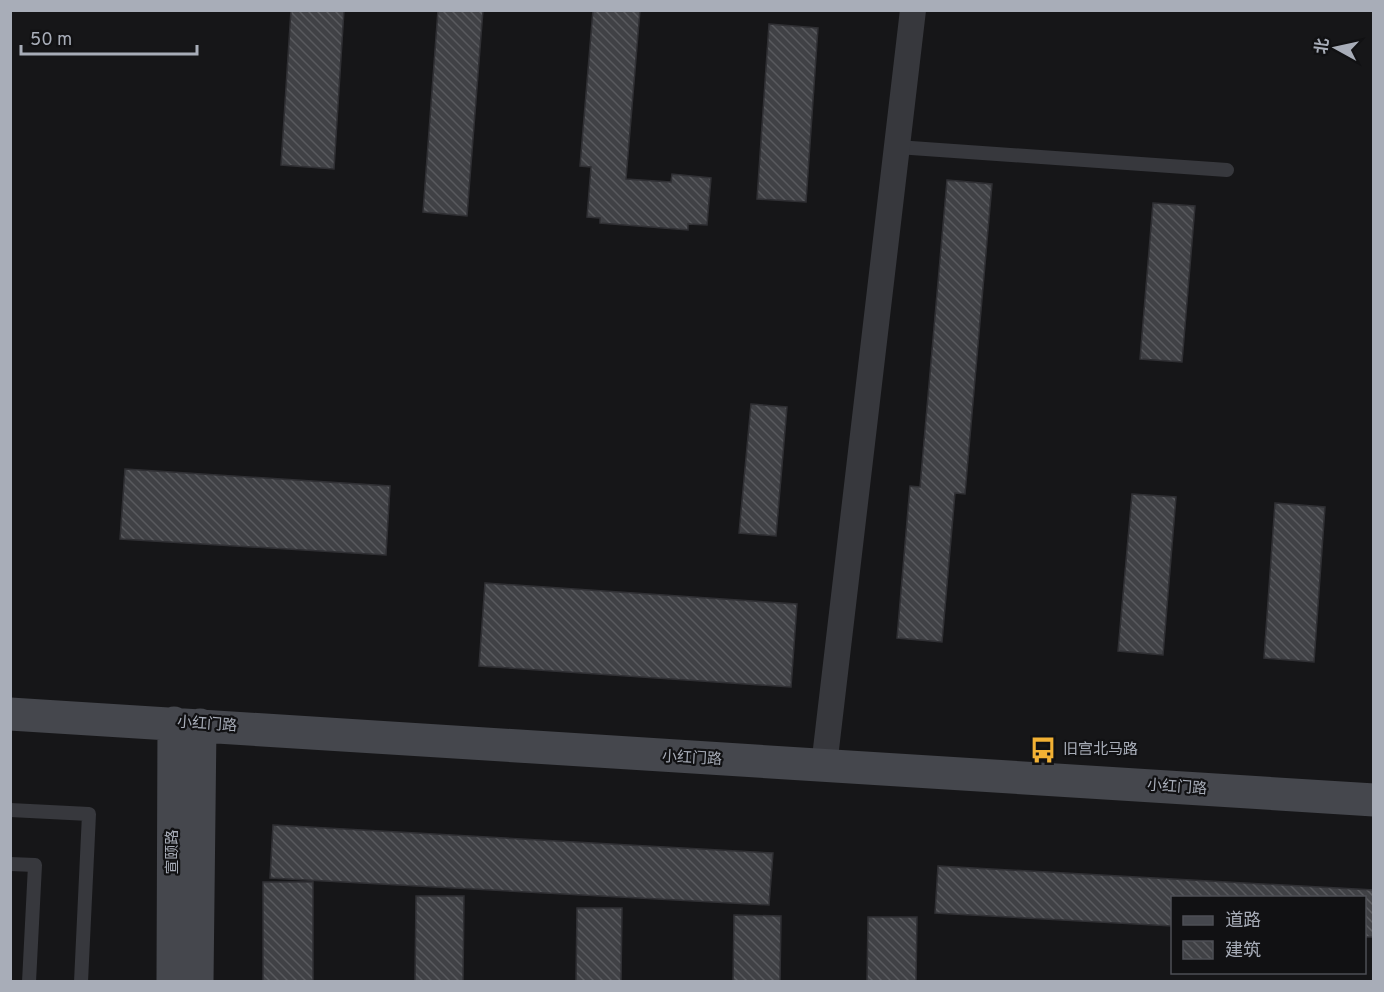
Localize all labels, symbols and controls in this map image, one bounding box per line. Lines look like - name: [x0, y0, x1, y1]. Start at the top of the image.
- scale bar: [21, 18, 196, 56]
- north arrow: [1306, 18, 1366, 78]
- text: 50 m: [30, 29, 72, 52]
- text: 北: [1312, 37, 1334, 56]
- street label: 小红门路: [176, 713, 238, 737]
- bus stop icon: 旧宫北马路: [1028, 735, 1058, 765]
- place label: 旧宫北马路: [1063, 740, 1138, 760]
- street label: 小红门路: [662, 748, 722, 770]
- street label: 小红门路: [1146, 776, 1208, 800]
- street label: 宣颐路: [164, 829, 183, 875]
- legend: [1171, 896, 1366, 974]
- text: 道路: [1225, 910, 1261, 933]
- text: 建筑: [1225, 940, 1261, 963]

